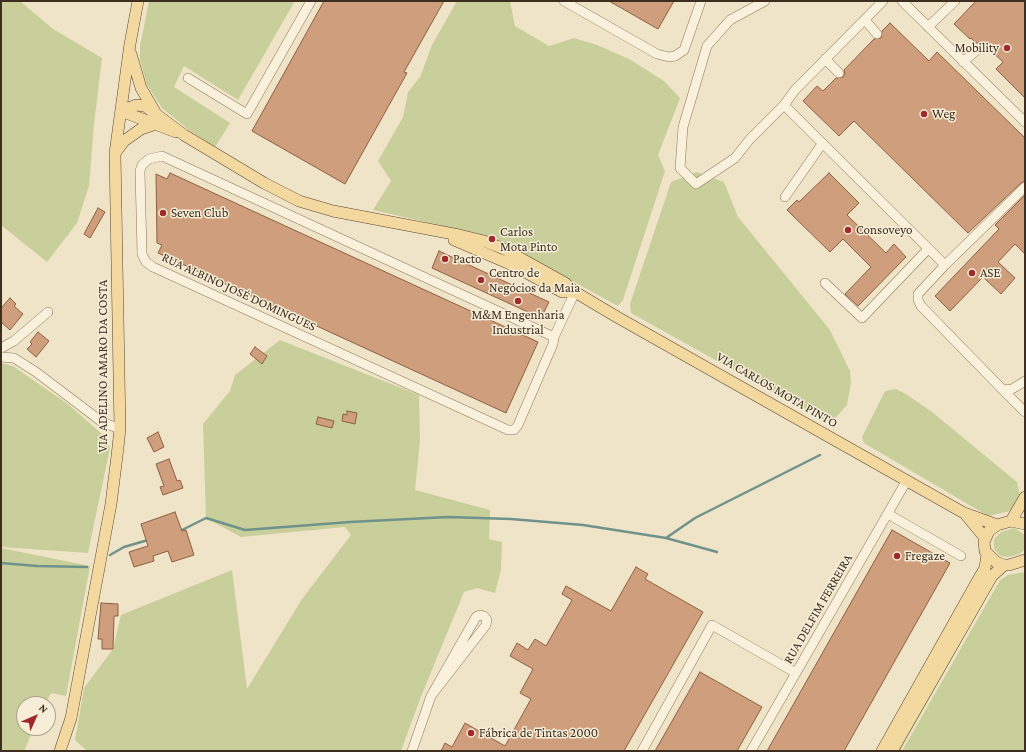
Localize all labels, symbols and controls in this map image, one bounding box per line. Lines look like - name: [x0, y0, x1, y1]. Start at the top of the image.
- place label: Mobility: [955, 40, 999, 56]
- marker: Mobility: [1002, 43, 1012, 53]
- place label: Weg: [932, 106, 955, 122]
- marker: Weg: [919, 109, 929, 119]
- place label: Seven Club: [171, 205, 228, 221]
- marker: Seven Club: [158, 208, 168, 218]
- place label: Consoveyo: [856, 222, 912, 238]
- place label: Carlos Mota Pinto: [500, 224, 558, 255]
- marker: Consoveyo: [843, 225, 853, 235]
- marker: Carlos Mota Pinto: [487, 234, 497, 244]
- street label: RUA ALBINO JOSÉ DOMINGUES: [159, 249, 319, 335]
- place label: Pacto: [453, 251, 481, 267]
- marker: Pacto: [440, 254, 450, 264]
- place label: Centro de Negócios da Maia: [489, 265, 580, 296]
- place label: ASE: [980, 265, 1000, 281]
- marker: ASE: [967, 268, 977, 278]
- marker: Centro de Negócios da Maia: [476, 275, 486, 285]
- street label: VIA ADELINO AMARO DA COSTA: [95, 280, 111, 452]
- marker: M&M Engenharia Industrial: [513, 296, 523, 306]
- place label: M&M Engenharia Industrial: [471, 307, 565, 338]
- street label: VIA CARLOS MOTA PINTO: [714, 349, 840, 431]
- place label: Fregaze: [905, 548, 945, 564]
- street label: RUA DELFIM FERREIRA: [780, 551, 856, 667]
- marker: Fregaze: [892, 551, 902, 561]
- north arrow: [16, 696, 56, 736]
- text: N: [37, 701, 51, 715]
- place label: Fábrica de Tintas 2000: [479, 725, 598, 741]
- marker: Fábrica de Tintas 2000: [466, 728, 476, 738]

